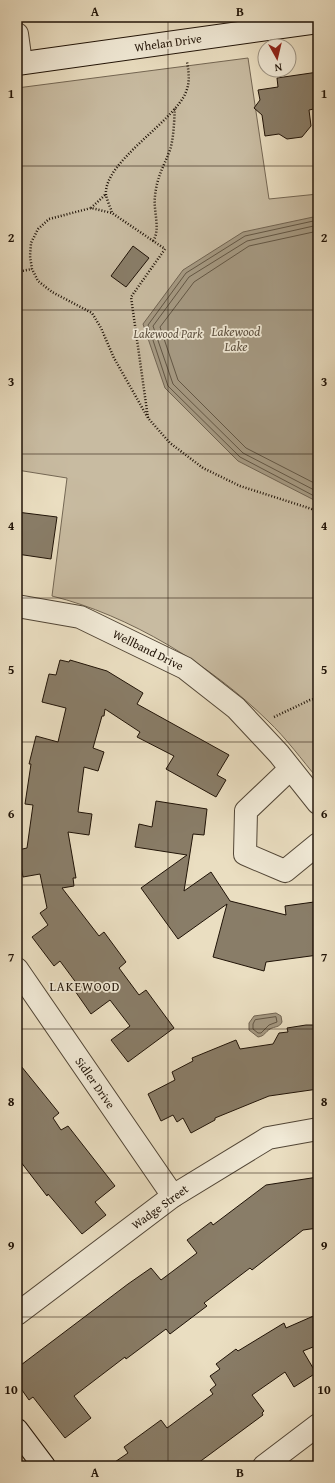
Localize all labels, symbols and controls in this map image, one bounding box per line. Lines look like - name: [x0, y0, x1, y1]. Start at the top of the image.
- text: A: [91, 2, 100, 21]
- text: B: [236, 2, 244, 21]
- street label: Whelan Drive: [133, 29, 203, 56]
- north arrow: [257, 38, 297, 78]
- text: N: [273, 59, 283, 76]
- text: 1: [8, 84, 14, 103]
- text: 1: [321, 84, 327, 103]
- text: 2: [8, 228, 15, 247]
- text: 2: [321, 228, 328, 247]
- water label: Lakewood Lake: [211, 322, 260, 356]
- park label: Lakewood Park: [133, 325, 203, 342]
- text: 3: [8, 372, 14, 391]
- text: 3: [321, 372, 327, 391]
- text: 4: [8, 516, 15, 535]
- text: 4: [321, 516, 328, 535]
- street label: Wellband Drive: [110, 625, 187, 674]
- text: 5: [8, 660, 15, 679]
- text: 5: [321, 660, 328, 679]
- text: 6: [8, 804, 15, 823]
- text: 6: [321, 804, 328, 823]
- text: 7: [8, 948, 15, 967]
- text: 7: [321, 948, 328, 967]
- district label: LAKEWOOD: [50, 977, 120, 996]
- street label: Sidler Drive: [71, 1054, 120, 1112]
- text: 8: [8, 1092, 15, 1111]
- text: 8: [321, 1092, 328, 1111]
- street label: Wadge Street: [128, 1180, 192, 1233]
- text: 9: [8, 1236, 15, 1255]
- text: 9: [321, 1236, 328, 1255]
- text: 10: [4, 1380, 18, 1399]
- text: 10: [317, 1380, 331, 1399]
- text: A: [91, 1463, 100, 1482]
- text: B: [236, 1463, 244, 1482]

